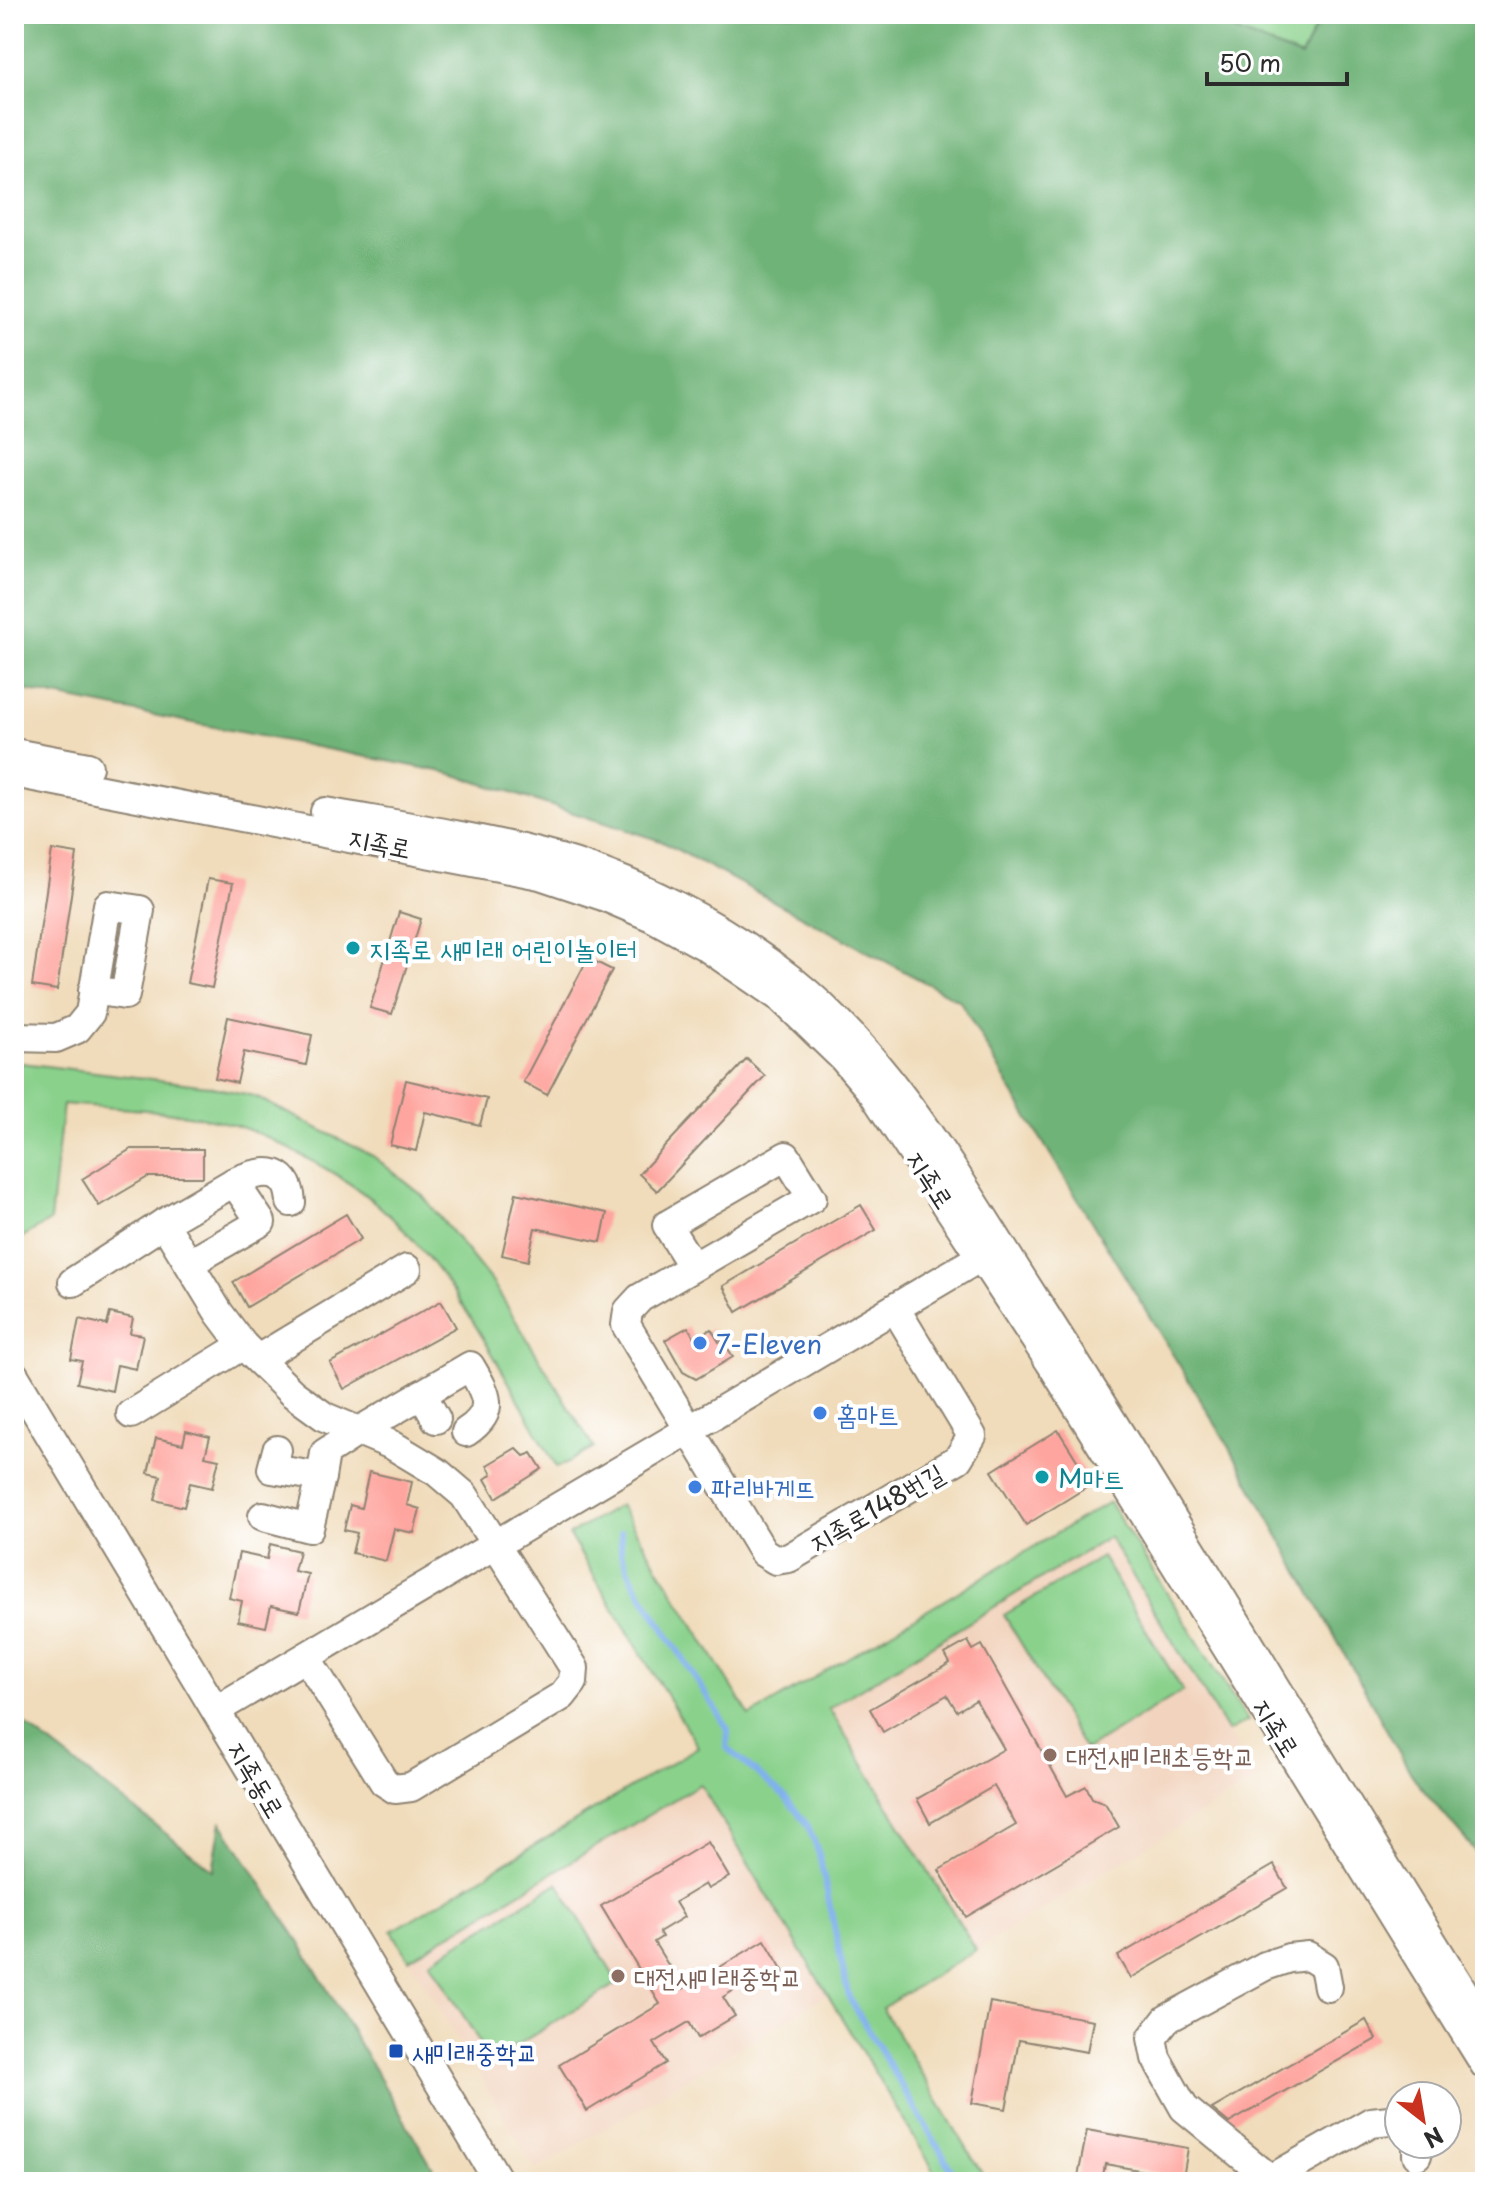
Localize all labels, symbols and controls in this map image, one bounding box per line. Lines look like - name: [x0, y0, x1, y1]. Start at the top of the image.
- scale bar: [1207, 36, 1347, 86]
- text: 50 m: [1219, 44, 1281, 80]
- street label: 지족로: [345, 817, 415, 867]
- place label: 지족로 새미래 어린이놀이터: [369, 929, 637, 968]
- marker: 지족로 새미래 어린이놀이터: [344, 939, 362, 957]
- street label: 지족로: [898, 1142, 964, 1216]
- place label: 7-Eleven: [716, 1324, 822, 1363]
- marker: 7-Eleven: [691, 1334, 709, 1352]
- place label: 홈마트: [836, 1394, 899, 1433]
- marker: 홈마트: [811, 1404, 829, 1422]
- street label: 지족로148번길: [802, 1453, 951, 1561]
- place label: M마트: [1058, 1458, 1124, 1497]
- place label: 파리바게뜨: [711, 1468, 816, 1507]
- marker: M마트: [1033, 1468, 1051, 1486]
- marker: 파리바게뜨: [686, 1478, 704, 1496]
- street label: 지족로: [1244, 1690, 1310, 1764]
- street label: 지족동로: [219, 1733, 295, 1825]
- place label: 대전새미래초등학교: [1066, 1736, 1254, 1775]
- marker: 대전새미래초등학교: [1041, 1746, 1059, 1764]
- place label: 대전새미래중학교: [634, 1957, 801, 1996]
- marker: 대전새미래중학교: [609, 1967, 627, 1985]
- place label: 새미래중학교: [412, 2032, 538, 2071]
- marker: 새미래중학교: [387, 2042, 405, 2060]
- north arrow: [1383, 2080, 1463, 2160]
- text: N: [1418, 2120, 1450, 2157]

